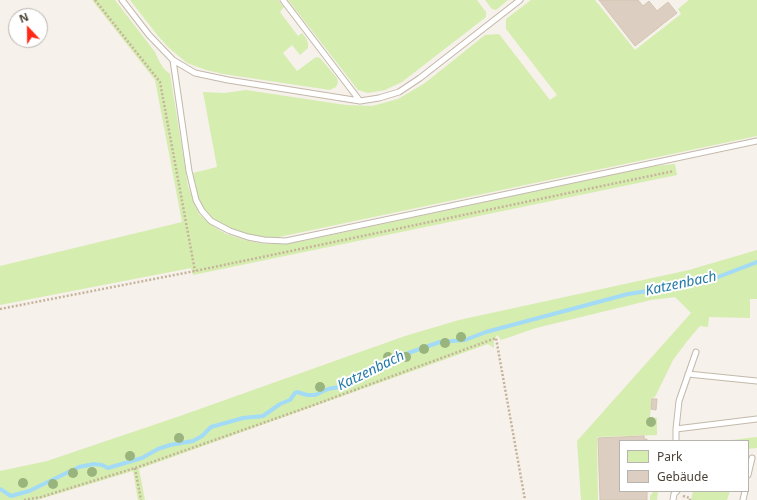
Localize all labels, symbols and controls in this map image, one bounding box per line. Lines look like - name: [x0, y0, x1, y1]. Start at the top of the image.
- north arrow: [8, 8, 48, 48]
- text: N: [17, 9, 31, 26]
- water label: Katzenbach: [644, 268, 718, 300]
- water label: Katzenbach: [335, 348, 407, 394]
- legend: [619, 440, 749, 492]
- text: Park: [657, 448, 682, 465]
- text: Gebäude: [657, 468, 708, 485]

